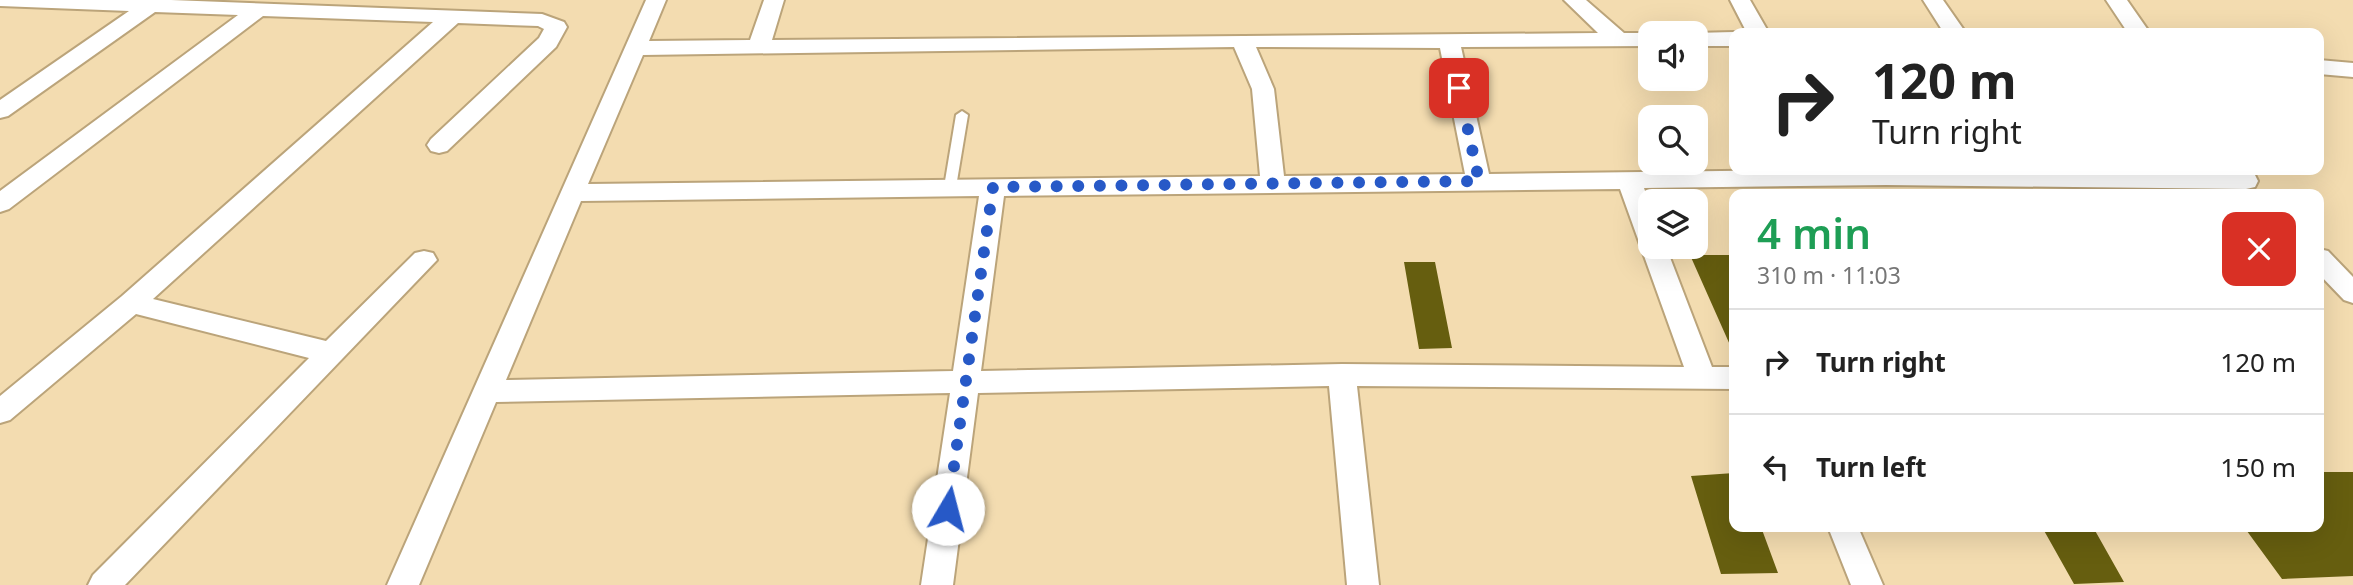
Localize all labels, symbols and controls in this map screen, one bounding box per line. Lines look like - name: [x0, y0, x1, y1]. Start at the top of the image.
- map controls: [1638, 21, 1708, 259]
- button: sound: [1638, 21, 1708, 91]
- text: 120 m: [1872, 47, 2017, 113]
- icon: right: [1757, 56, 1848, 147]
- pin: [1429, 58, 1489, 118]
- icon: arrive: [1440, 69, 1478, 107]
- button: search: [1638, 105, 1708, 175]
- text: Turn right: [1872, 110, 2022, 153]
- button: layers: [1638, 189, 1708, 259]
- text: 4 min: [1757, 204, 1871, 261]
- button: close: [2222, 212, 2296, 286]
- text: 310 m · 11:03: [1757, 259, 1901, 291]
- icon: right: [1757, 343, 1795, 381]
- text: Turn right: [1816, 344, 1946, 380]
- text: 120 m: [2220, 344, 2296, 380]
- icon: left: [1757, 448, 1795, 486]
- text: Turn left: [1816, 449, 1927, 485]
- text: 150 m: [2220, 449, 2296, 485]
- position arrow: [911, 472, 985, 546]

